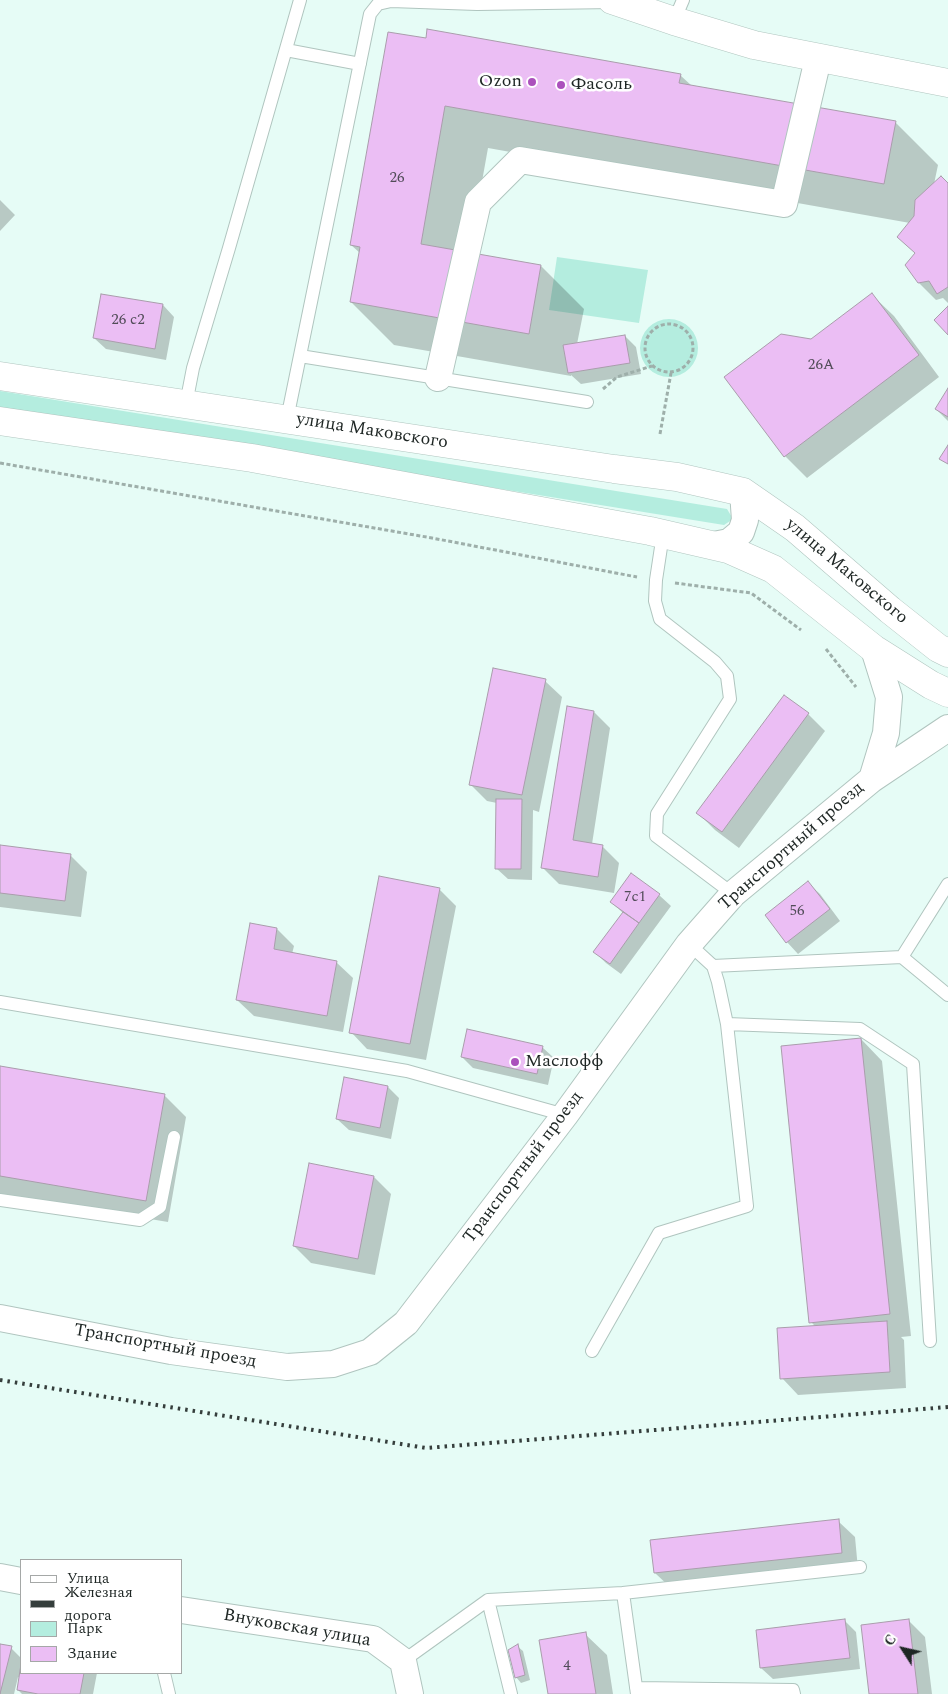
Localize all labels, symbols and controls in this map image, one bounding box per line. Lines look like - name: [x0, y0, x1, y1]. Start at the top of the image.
- place label: Ozon: [479, 71, 522, 93]
- place label: Фасоль: [571, 74, 632, 96]
- marker: Ozon: [526, 76, 538, 88]
- marker: Фасоль: [555, 79, 567, 91]
- house number: 26: [390, 170, 404, 188]
- house number: 26 с2: [111, 312, 145, 330]
- house number: 26А: [808, 357, 834, 375]
- street label: улица Маковского: [295, 409, 449, 455]
- street label: улица Маковского: [780, 514, 912, 630]
- street label: Транспортный проезд: [715, 778, 869, 916]
- house number: 7с1: [624, 889, 646, 907]
- house number: 56: [790, 903, 804, 921]
- place label: Маслофф: [525, 1051, 603, 1073]
- marker: Маслофф: [509, 1056, 521, 1068]
- street label: Транспортный проезд: [460, 1088, 588, 1248]
- street label: Транспортный проезд: [72, 1320, 258, 1374]
- legend: [20, 1559, 182, 1674]
- text: Улица: [67, 1567, 109, 1590]
- text: Железная дорога: [65, 1581, 133, 1627]
- street label: Внуковская улица: [222, 1605, 372, 1653]
- text: Парк: [67, 1617, 103, 1640]
- north arrow: [878, 1624, 928, 1674]
- text: С: [879, 1630, 902, 1650]
- text: Здание: [67, 1642, 117, 1665]
- house number: 4: [563, 1658, 571, 1676]

